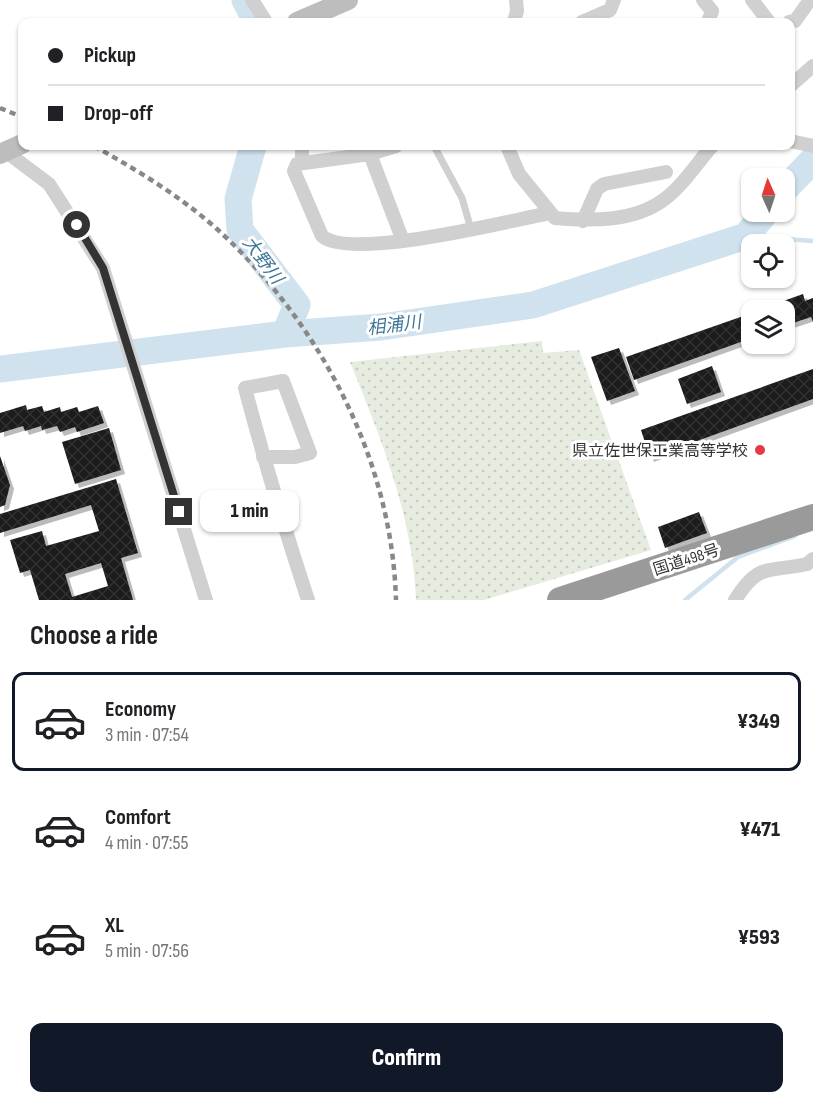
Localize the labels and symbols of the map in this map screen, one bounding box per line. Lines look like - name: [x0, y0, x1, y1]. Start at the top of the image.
- north arrow: [741, 168, 795, 222]
- route start: [63, 211, 90, 238]
- water label: 大野川: [238, 232, 288, 290]
- water label: 相浦川: [366, 312, 424, 339]
- place label: 県立佐世保工業高等学校: [572, 442, 748, 461]
- marker: 県立佐世保工業高等学校: [753, 443, 767, 457]
- callout: 1 min: [200, 491, 299, 533]
- route end: [165, 498, 192, 525]
- street label: 国道498号: [651, 541, 722, 580]

